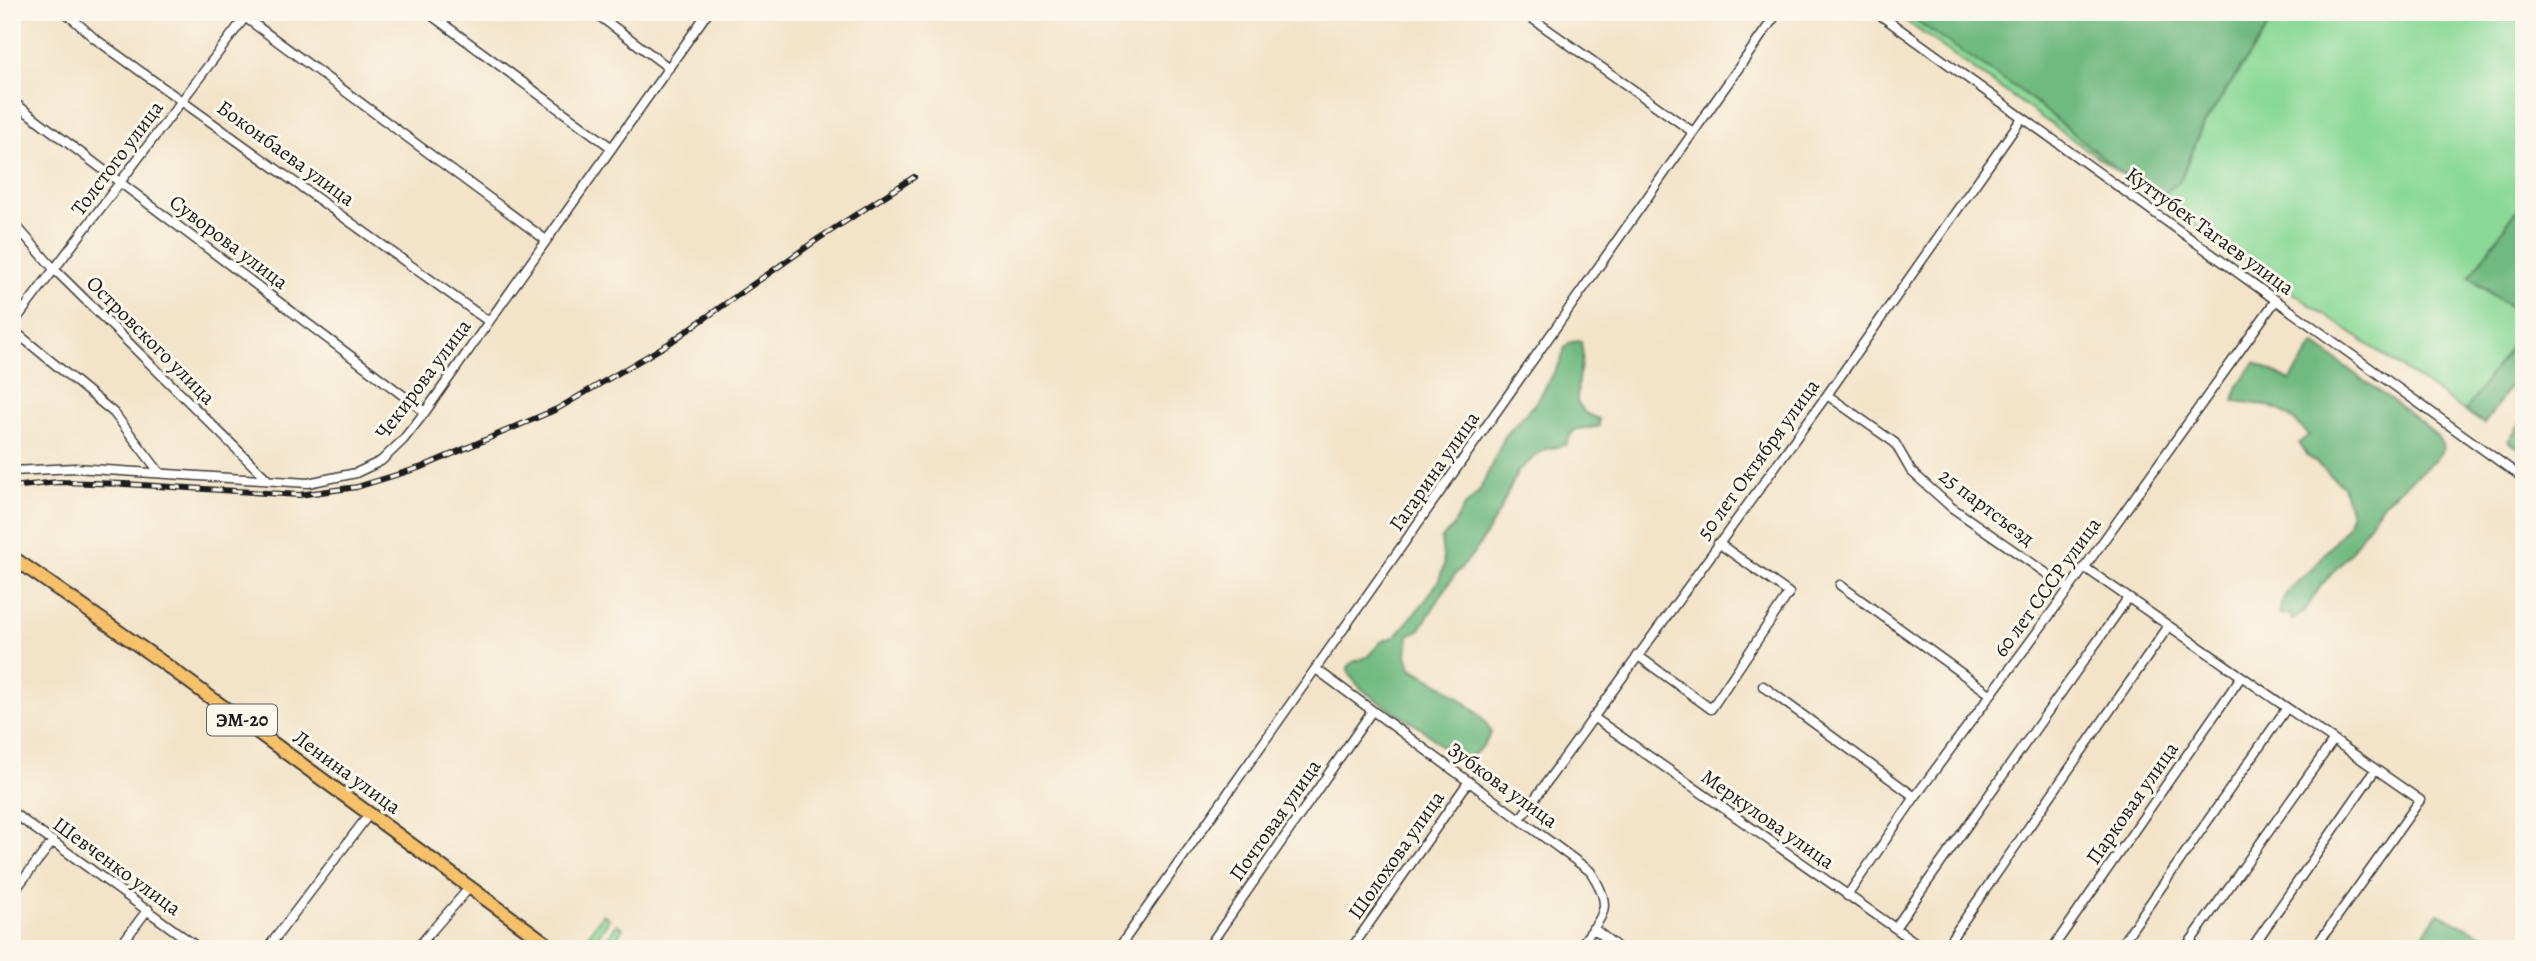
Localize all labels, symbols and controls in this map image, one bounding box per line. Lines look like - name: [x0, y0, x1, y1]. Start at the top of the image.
- street label: Боконбаева улица: [211, 93, 361, 213]
- street label: Толстого улица: [64, 94, 170, 221]
- street label: Куттубек Тагаев улица: [2120, 160, 2300, 302]
- street label: Суворова улица: [164, 188, 294, 296]
- street label: Островского улица: [80, 269, 222, 411]
- street label: Чекирова улица: [368, 313, 478, 445]
- street label: 50 лет Октября улица: [1690, 373, 1826, 545]
- street label: Гагарина улица: [1382, 405, 1486, 536]
- street label: 25 партсъезд: [1933, 462, 2041, 552]
- street label: 60 лет СССР улица: [1987, 511, 2108, 663]
- road number: ЭМ-20: [207, 705, 277, 736]
- street label: Ленина улица: [287, 723, 407, 821]
- street label: Зубкова улица: [1442, 735, 1564, 835]
- street label: Парковая улица: [2079, 736, 2185, 870]
- street label: Почтовая улица: [1223, 753, 1328, 886]
- street label: Меркулова улица: [1696, 763, 1841, 876]
- street label: Шолохова улица: [1341, 785, 1451, 925]
- street label: Шевченко улица: [47, 810, 187, 922]

